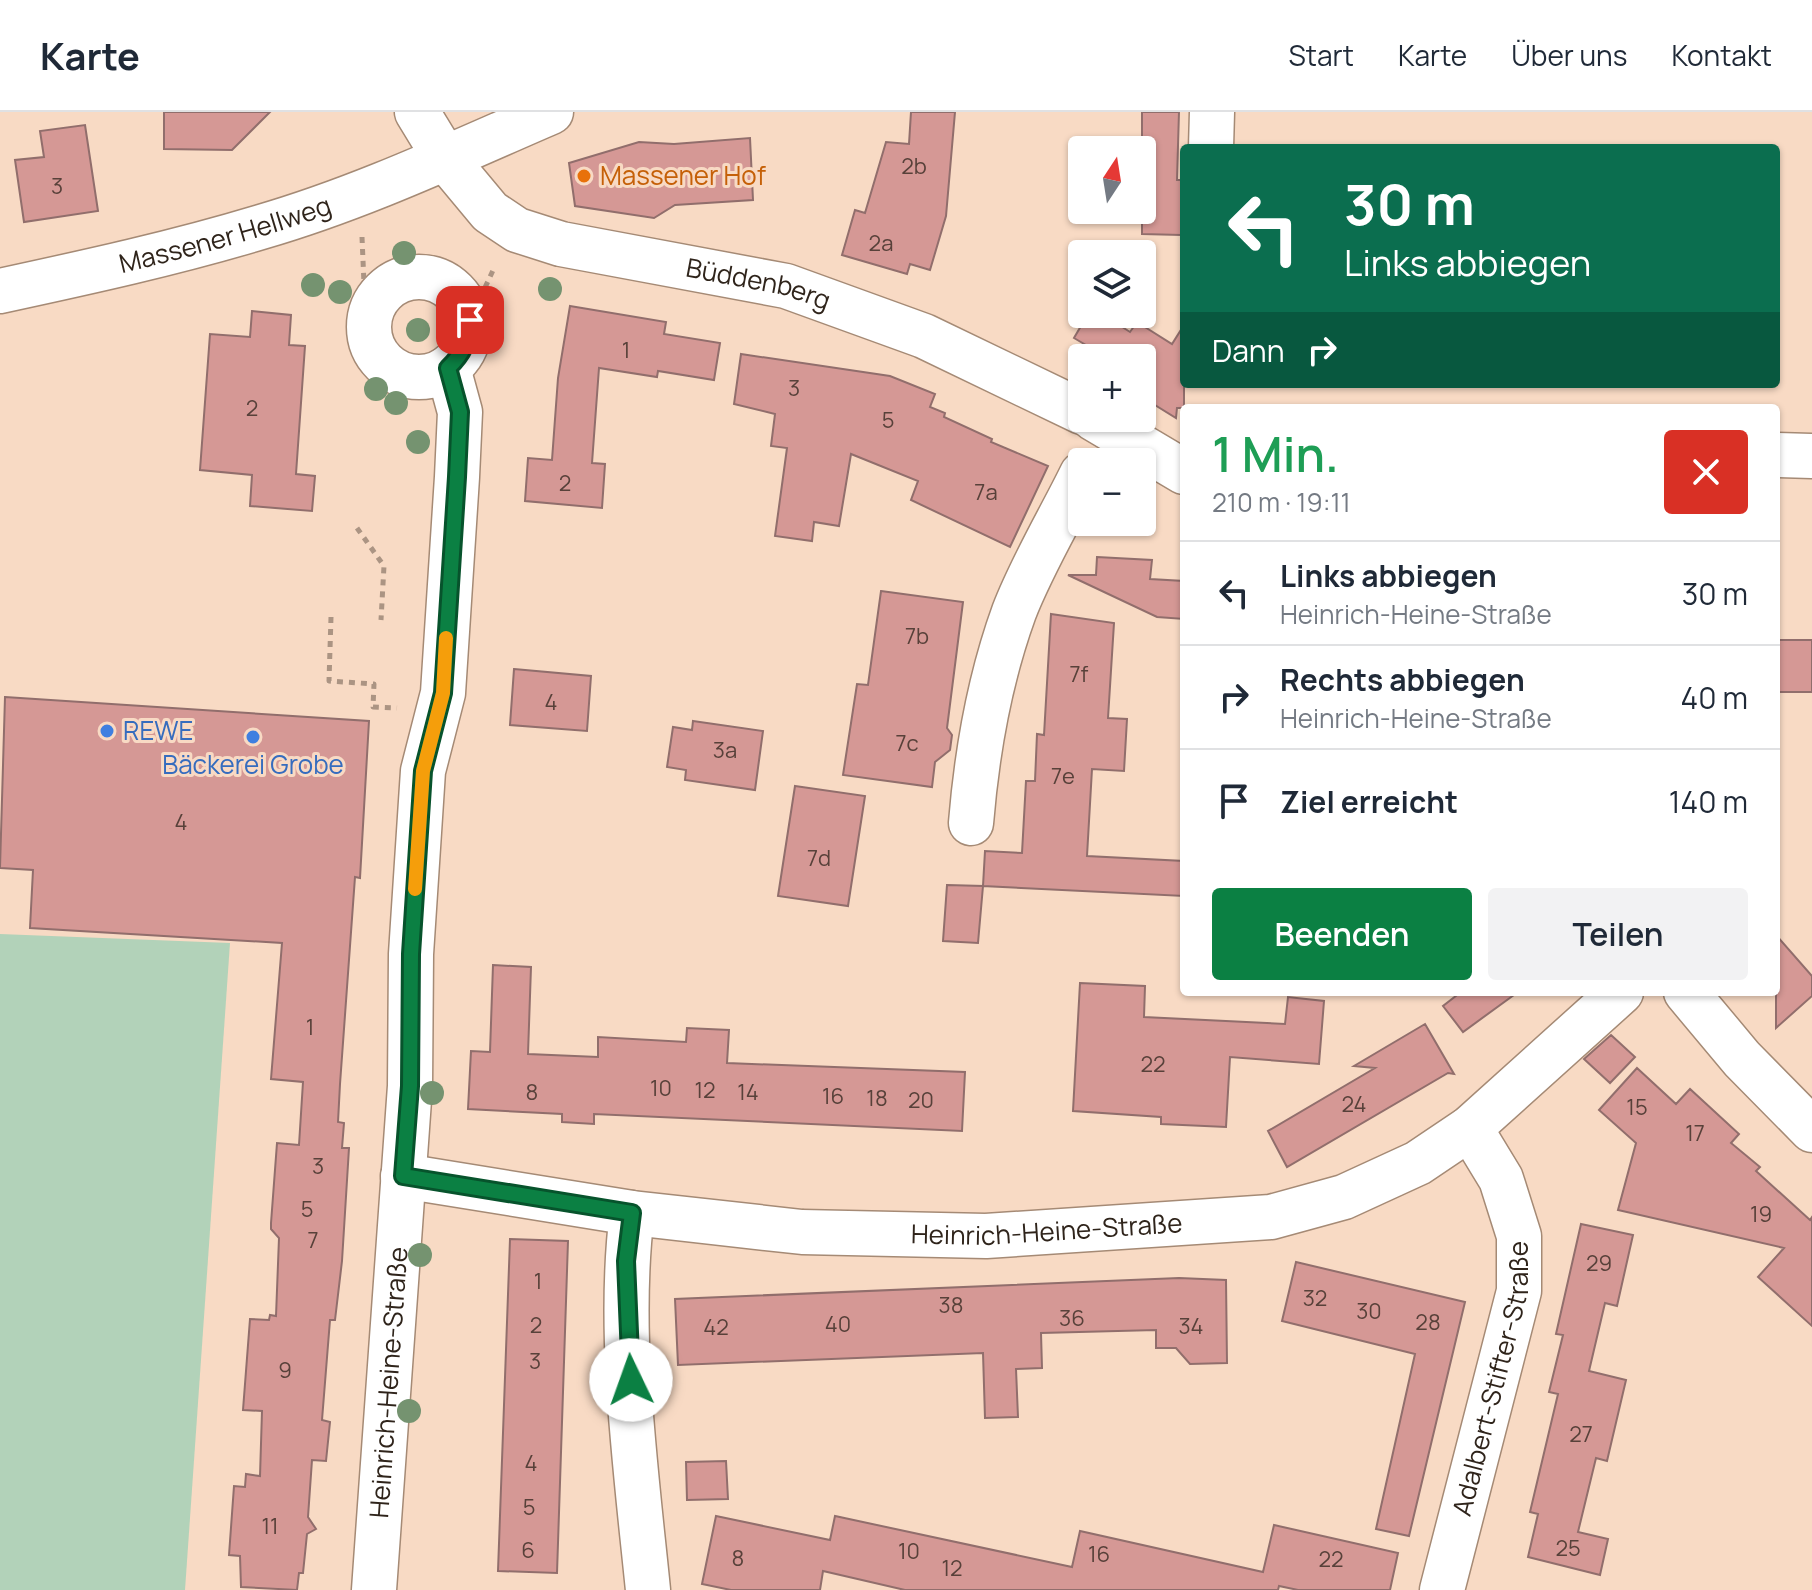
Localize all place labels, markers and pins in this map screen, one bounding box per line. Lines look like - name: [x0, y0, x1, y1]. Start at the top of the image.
- place label: Massener Hof: [600, 157, 766, 193]
- marker: Massener Hof: [575, 167, 593, 185]
- pin: [436, 286, 504, 354]
- place label: REWE: [123, 712, 193, 748]
- marker: REWE: [98, 722, 116, 740]
- marker: Bäckerei Grobe: [244, 728, 262, 746]
- place label: Bäckerei Grobe: [162, 746, 344, 782]

